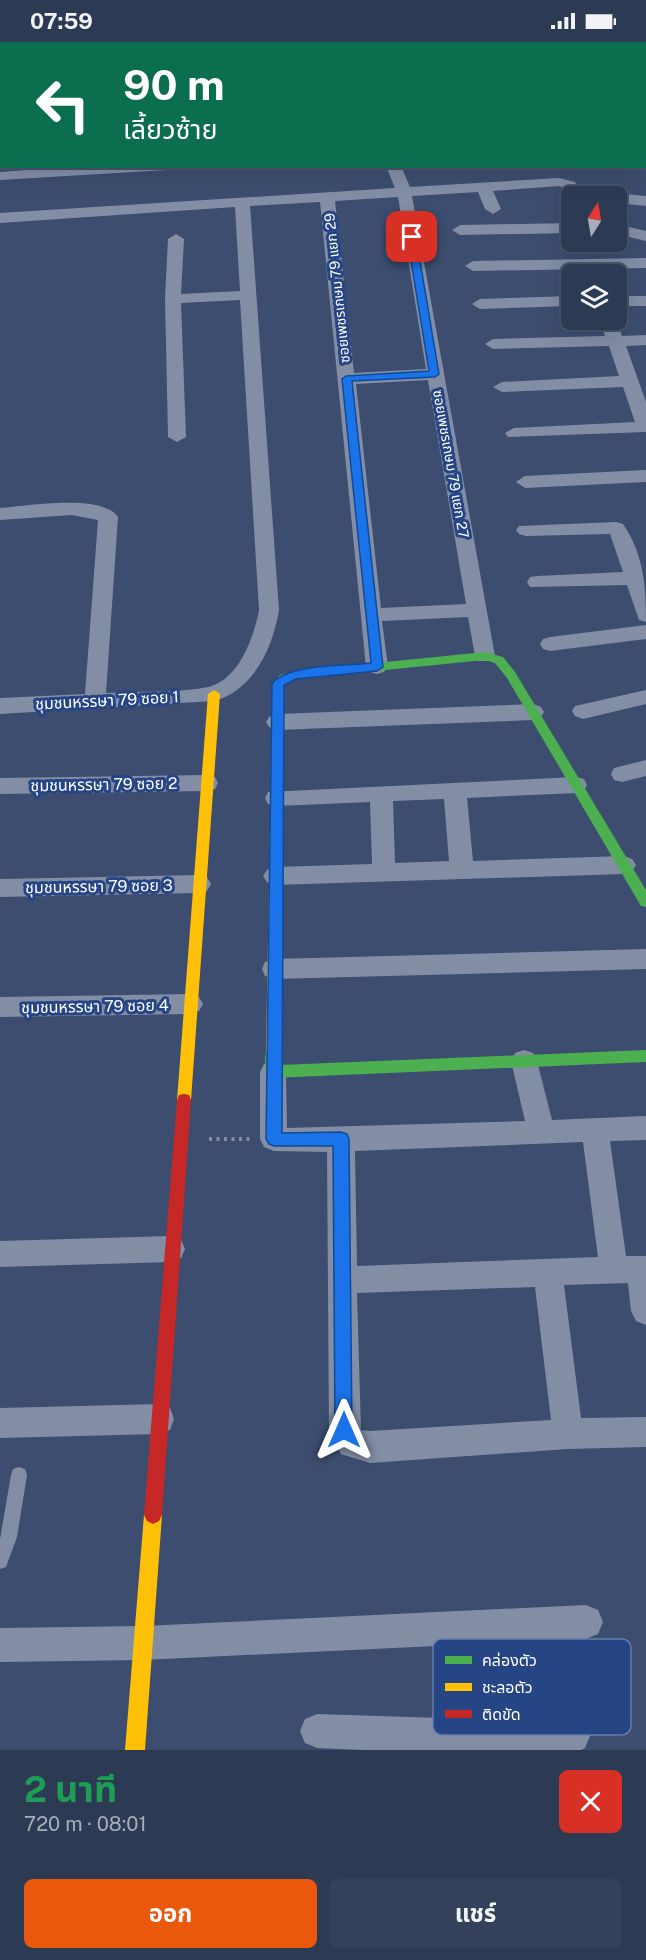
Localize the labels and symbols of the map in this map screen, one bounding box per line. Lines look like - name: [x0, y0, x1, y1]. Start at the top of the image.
- north arrow: [561, 186, 627, 252]
- pin: [386, 211, 437, 262]
- street label: ซอยเพชรเกษม 79 แยก 29: [321, 212, 353, 364]
- street label: ซอยเพชรเกษม 79 แยก 27: [430, 389, 472, 539]
- street label: ชุมชนหรรษา 79 ซอย 1: [35, 687, 179, 714]
- street label: ชุมชนหรรษา 79 ซอย 2: [30, 774, 178, 795]
- street label: ชุมชนหรรษา 79 ซอย 3: [25, 876, 173, 897]
- street label: ชุมชนหรรษา 79 ซอย 4: [21, 996, 169, 1017]
- position arrow: [312, 1398, 376, 1462]
- legend: [433, 1639, 631, 1735]
- text: คล่องตัว: [482, 1651, 537, 1670]
- text: ชะลอตัว: [482, 1678, 533, 1697]
- text: ติดขัด: [482, 1705, 521, 1724]

